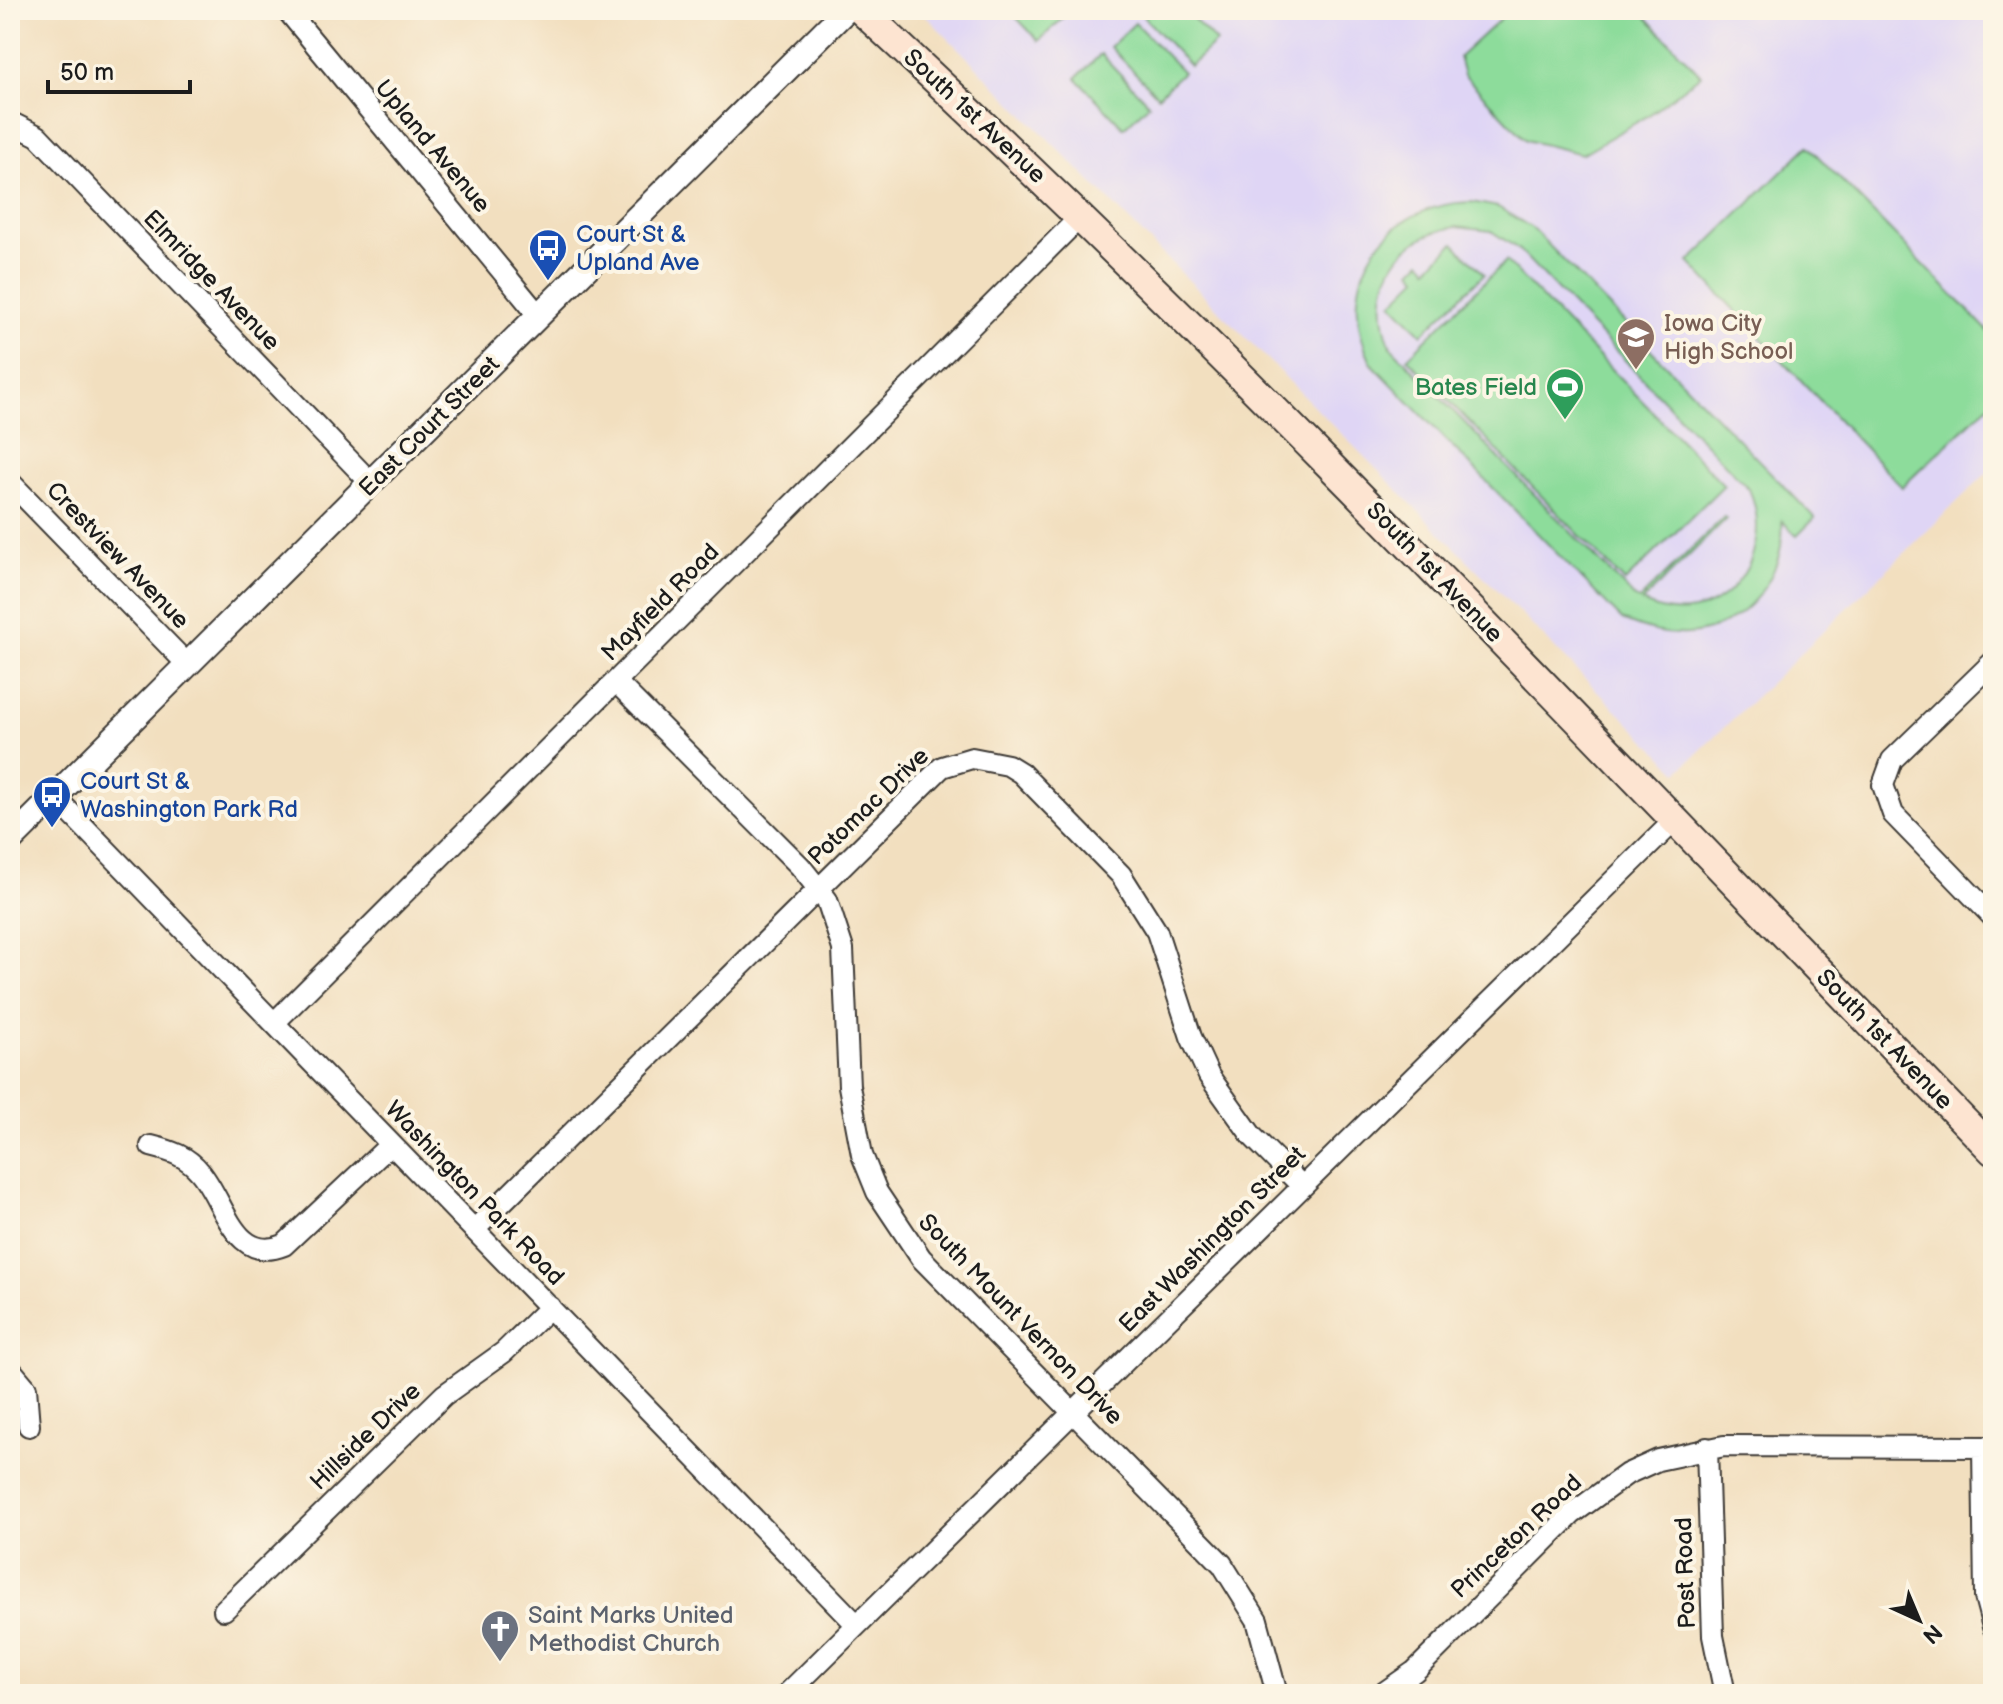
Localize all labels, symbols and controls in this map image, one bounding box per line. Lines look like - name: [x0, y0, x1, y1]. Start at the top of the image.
- street label: South 1st Avenue: [897, 43, 1052, 190]
- scale bar: [48, 44, 190, 94]
- text: 50 m: [60, 58, 114, 87]
- street label: Upland Avenue: [369, 74, 497, 219]
- street label: Elmridge Avenue: [137, 204, 286, 357]
- place label: Court St & Upland Ave: [576, 220, 700, 277]
- bus stop icon: Court St & Upland Ave: [527, 227, 569, 282]
- place label: Iowa City High School: [1664, 309, 1793, 366]
- school or university icon: Iowa City High School: [1615, 316, 1657, 371]
- street label: East Court Street: [353, 349, 506, 503]
- sports icon: Bates Field: [1544, 366, 1586, 421]
- place label: Bates Field: [1415, 373, 1537, 402]
- street label: Crestview Avenue: [40, 476, 195, 635]
- street label: South 1st Avenue: [1360, 496, 1509, 649]
- street label: Mayfield Road: [595, 537, 725, 667]
- street label: Potomac Drive: [802, 741, 935, 871]
- place label: Court St & Washington Park Rd: [80, 767, 298, 824]
- bus stop icon: Court St & Washington Park Rd: [31, 774, 73, 829]
- street label: South 1st Avenue: [1810, 963, 1959, 1116]
- street label: Washington Park Road: [379, 1095, 570, 1292]
- street label: East Washington Street: [1113, 1140, 1312, 1339]
- street label: South Mount Vernon Drive: [912, 1208, 1129, 1431]
- street label: Hillside Drive: [304, 1377, 427, 1496]
- street label: Princeton Road: [1445, 1468, 1588, 1604]
- street label: Post Road: [1669, 1517, 1702, 1629]
- north arrow: [1879, 1580, 1959, 1660]
- place label: Saint Marks United Methodist Church: [528, 1601, 734, 1658]
- church icon: Saint Marks United Methodist Church: [479, 1608, 521, 1663]
- text: N: [1917, 1618, 1947, 1649]

